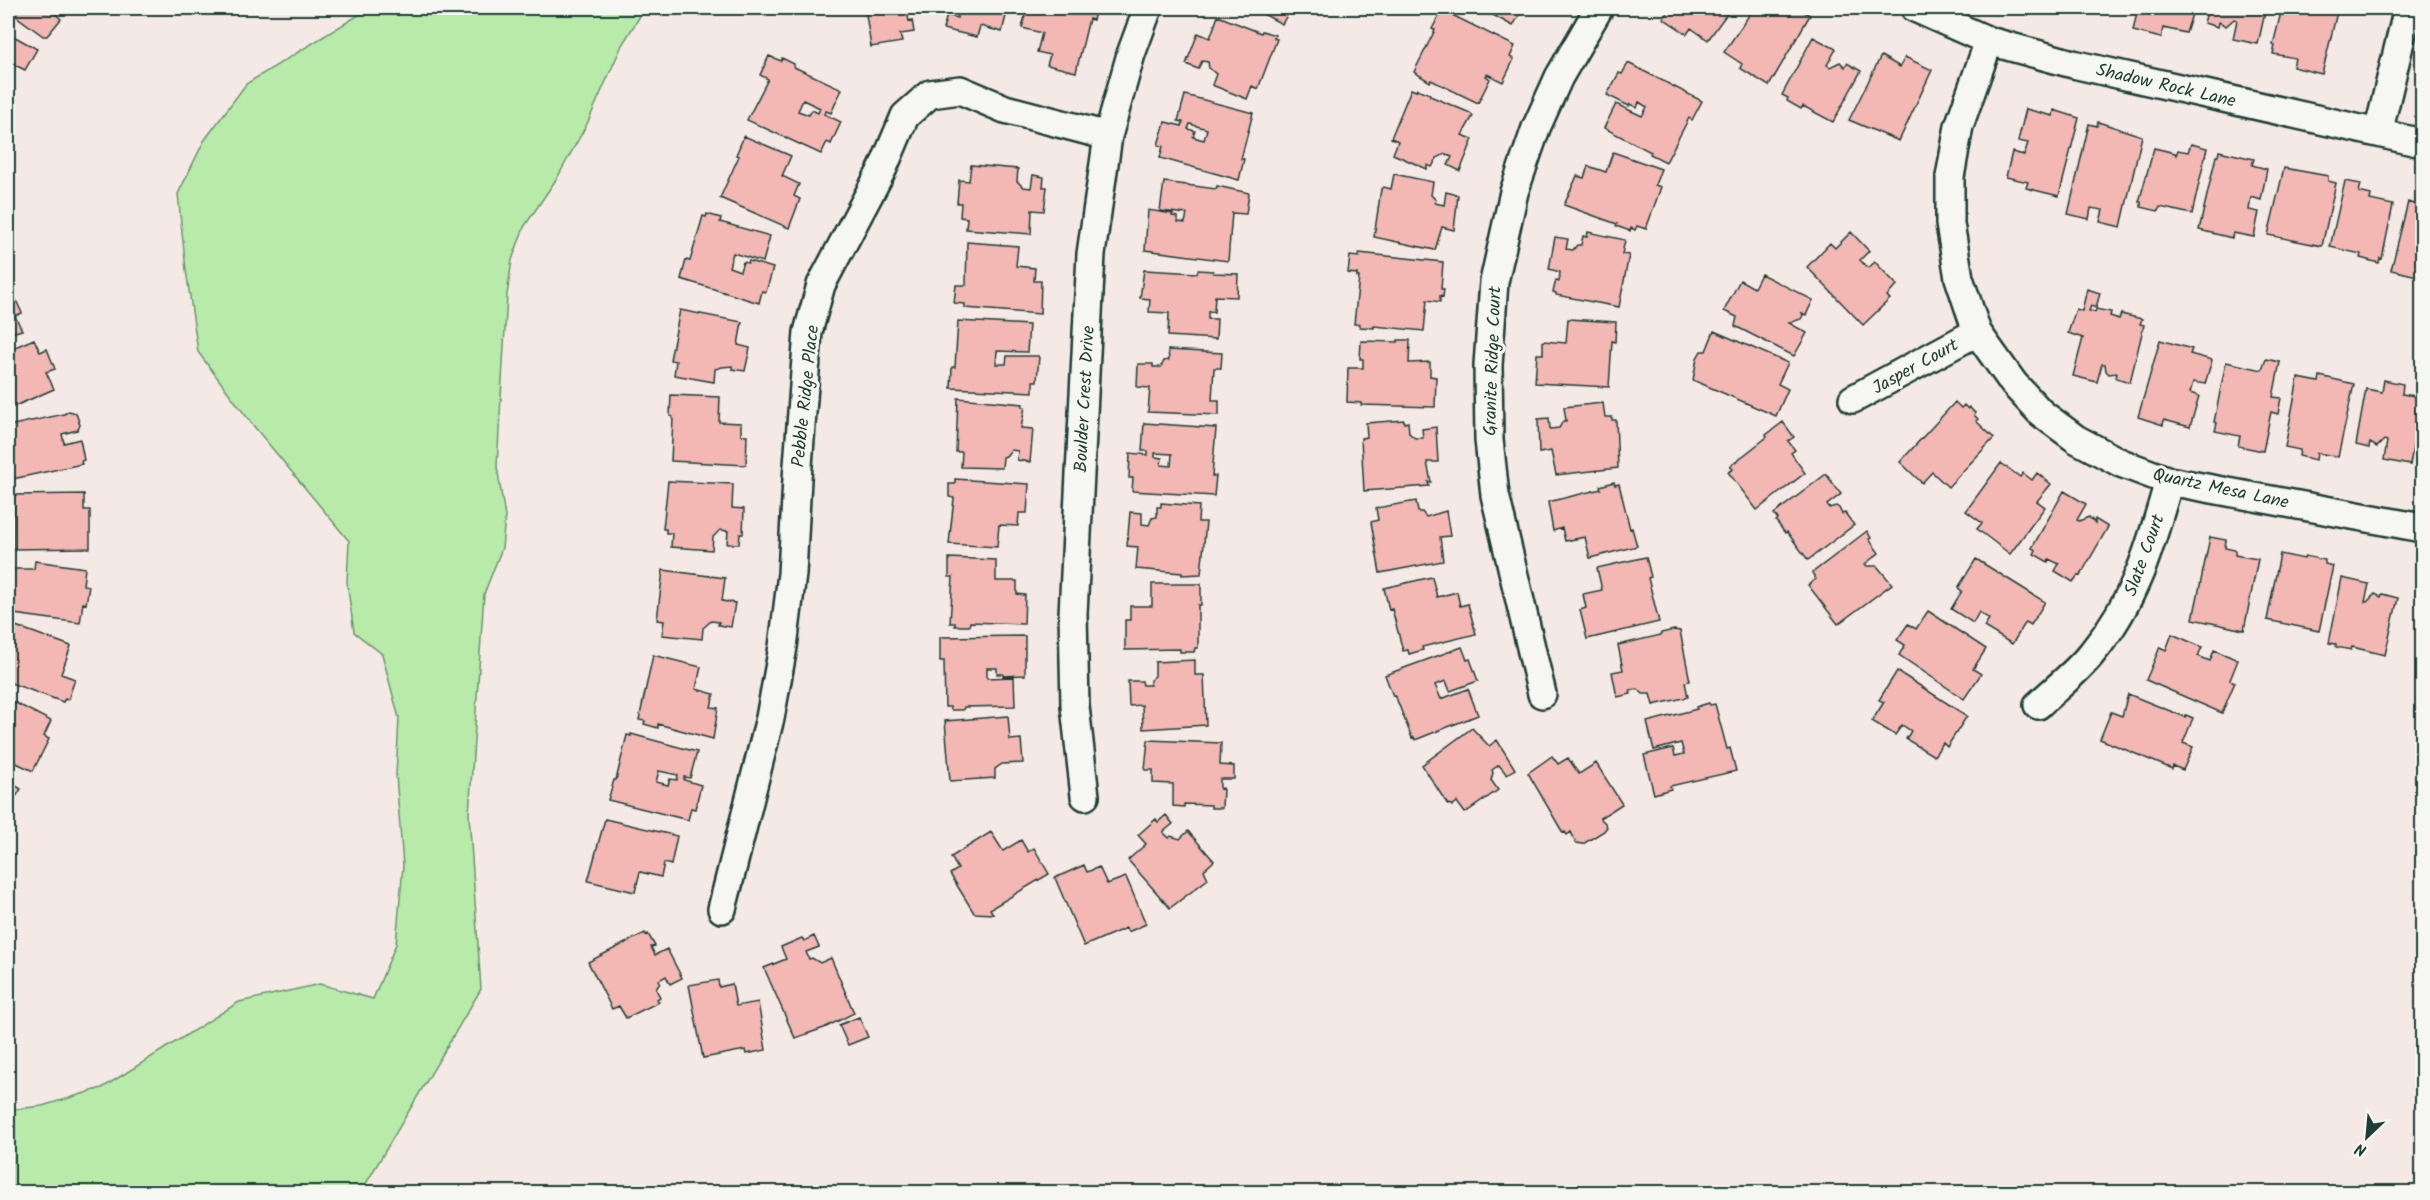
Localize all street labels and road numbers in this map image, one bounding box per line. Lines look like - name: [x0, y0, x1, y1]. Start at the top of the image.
- street label: Shadow Rock Lane: [2093, 56, 2238, 117]
- street label: Granite Ridge Court: [1476, 285, 1511, 436]
- street label: Pebble Ridge Place: [785, 324, 828, 469]
- street label: Boulder Crest Drive: [1067, 325, 1104, 473]
- street label: Jasper Court: [1867, 331, 1965, 403]
- street label: Quartz Mesa Lane: [2150, 461, 2291, 518]
- street label: Slate Court: [2117, 510, 2174, 601]

